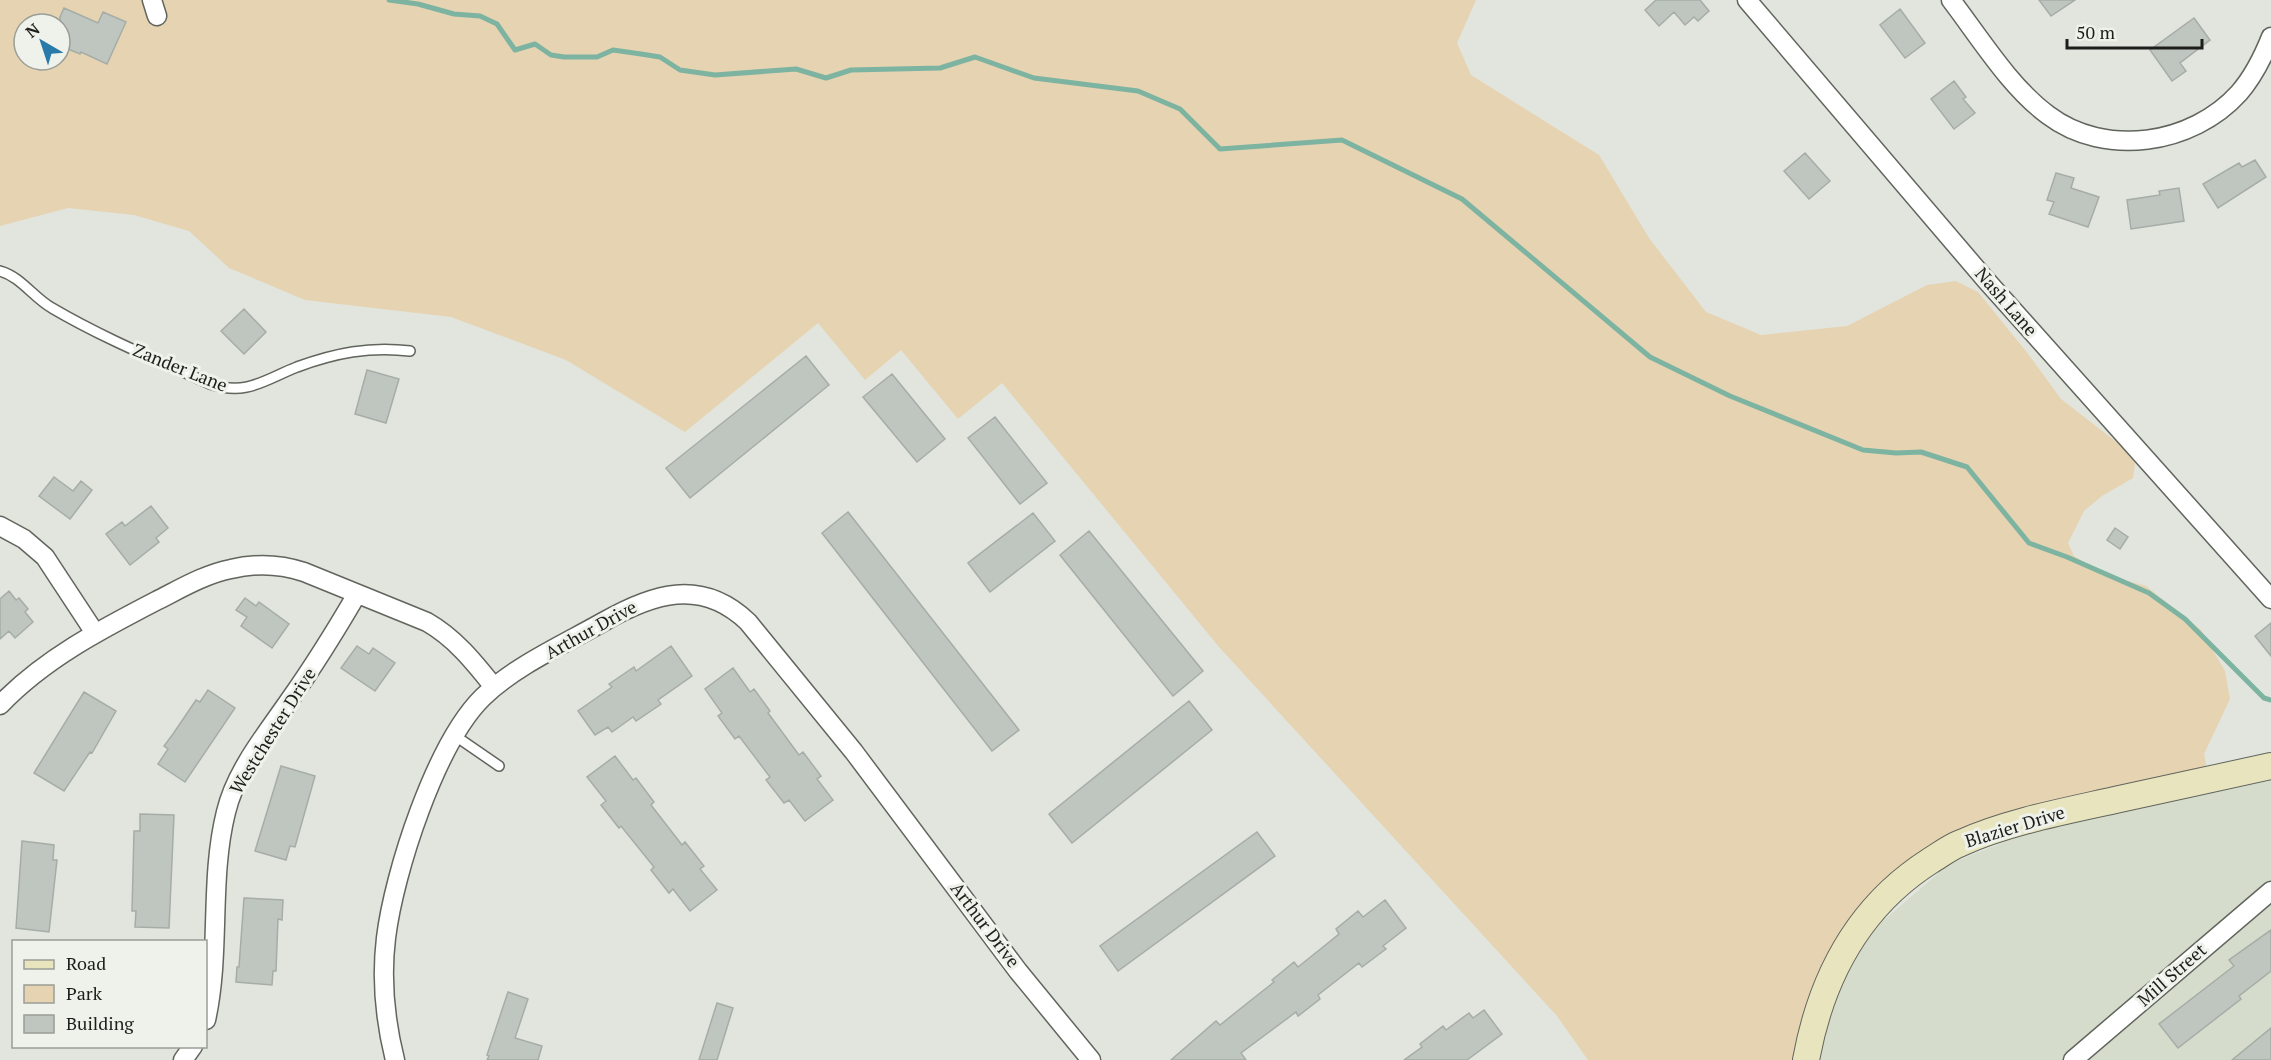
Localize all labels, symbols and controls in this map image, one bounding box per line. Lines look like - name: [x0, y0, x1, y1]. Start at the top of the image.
- north arrow: [12, 12, 72, 72]
- scale bar: [2067, 12, 2202, 50]
- text: N: [21, 18, 44, 43]
- text: 50 m: [2076, 20, 2116, 44]
- street label: Nash Lane: [1970, 262, 2043, 341]
- street label: Zander Lane: [130, 337, 231, 397]
- street label: Arthur Drive: [541, 594, 641, 664]
- street label: Westchester Drive: [224, 663, 321, 798]
- street label: Blazier Drive: [1962, 800, 2067, 853]
- street label: Arthur Drive: [946, 877, 1026, 972]
- street label: Mill Street: [2132, 937, 2211, 1011]
- legend: [12, 940, 207, 1048]
- text: Road: [66, 951, 106, 975]
- text: Park: [66, 981, 103, 1005]
- text: Building: [66, 1011, 134, 1035]

